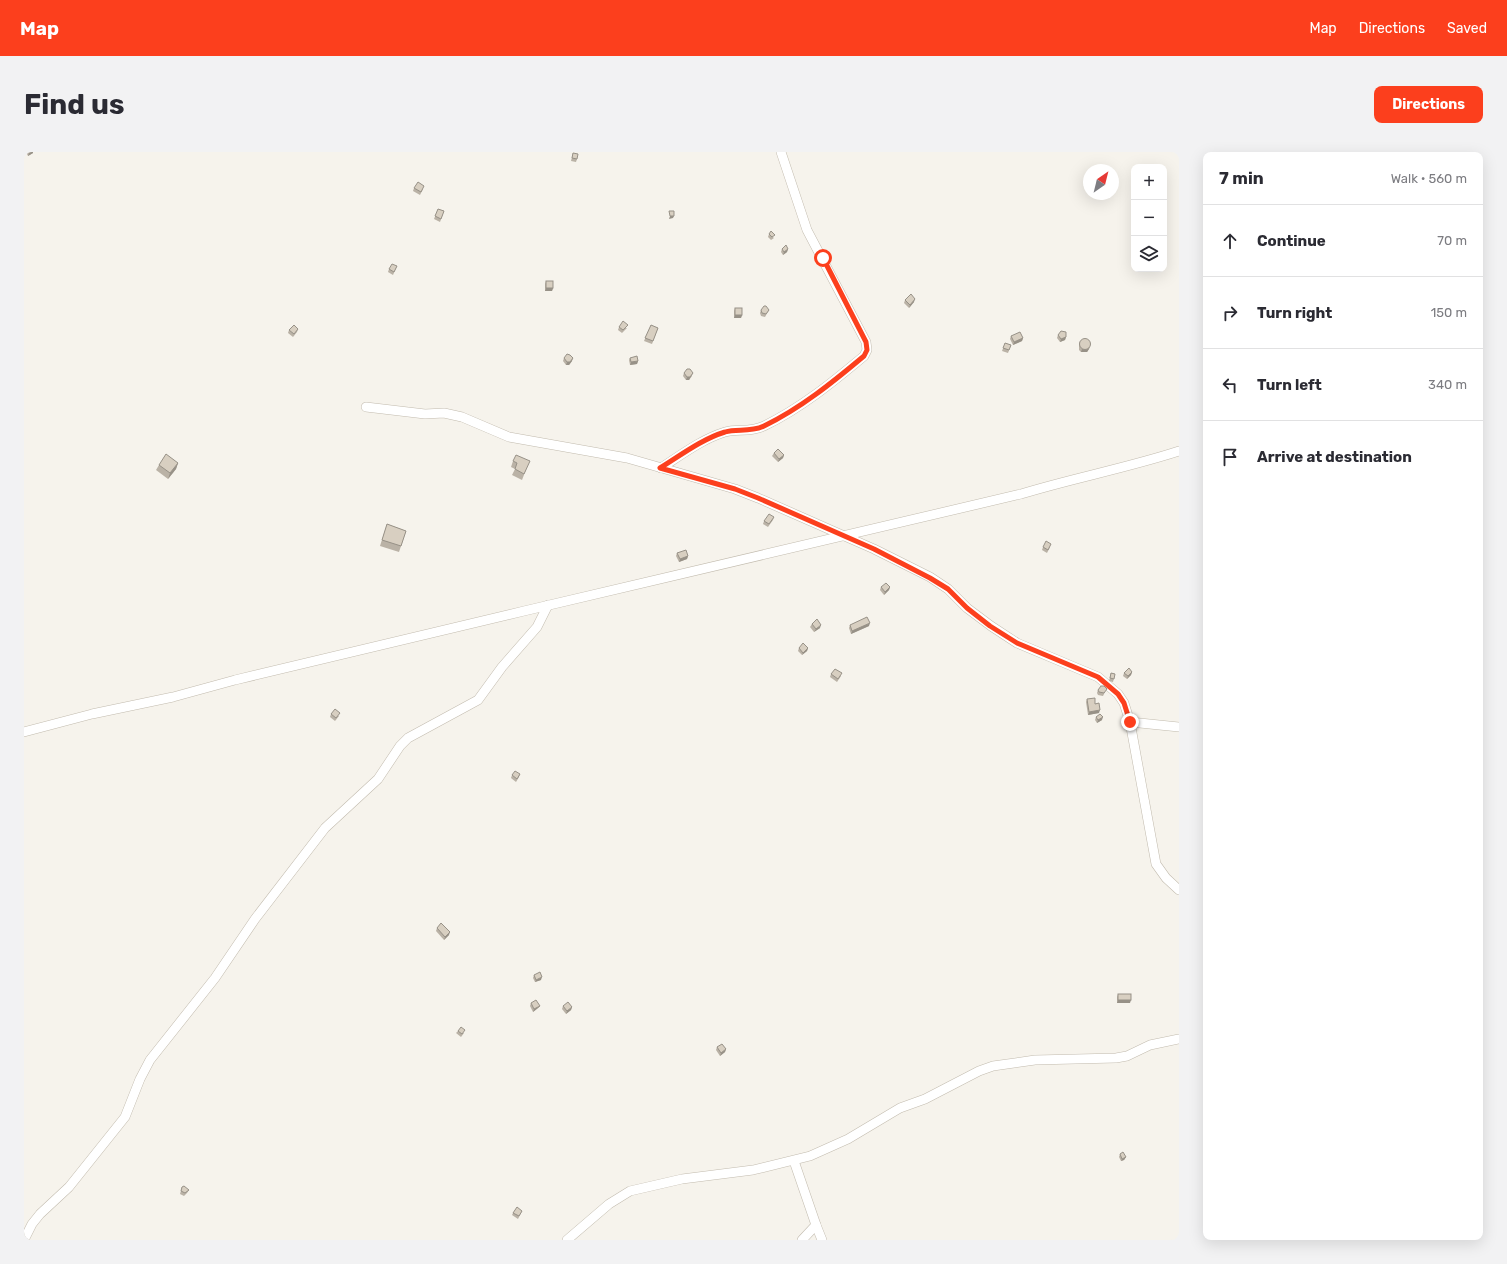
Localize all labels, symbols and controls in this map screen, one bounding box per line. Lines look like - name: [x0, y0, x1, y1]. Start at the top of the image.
- text: Map: [20, 17, 59, 40]
- text: Map: [1310, 20, 1337, 37]
- text: Directions: [1359, 20, 1425, 37]
- text: Saved: [1447, 20, 1487, 37]
- button: Directions: [1374, 86, 1483, 123]
- text: Find us: [24, 88, 124, 121]
- north arrow: [1083, 164, 1119, 200]
- map controls: [1131, 164, 1167, 272]
- button: +: [1131, 164, 1167, 200]
- text: 7 min: [1219, 168, 1264, 188]
- text: Walk · 560 m: [1391, 171, 1467, 186]
- button: −: [1131, 200, 1167, 236]
- icon: ahead: [1219, 230, 1241, 252]
- text: Continue: [1257, 232, 1326, 250]
- text: 70 m: [1437, 233, 1467, 248]
- button: layers: [1131, 236, 1167, 272]
- route start: [814, 249, 832, 267]
- icon: right: [1219, 302, 1241, 324]
- text: Turn right: [1257, 304, 1332, 322]
- text: 150 m: [1431, 305, 1467, 320]
- icon: left: [1219, 374, 1241, 396]
- text: Turn left: [1257, 376, 1322, 394]
- text: 340 m: [1428, 377, 1467, 392]
- icon: arrive: [1219, 446, 1241, 468]
- text: Arrive at destination: [1257, 448, 1412, 466]
- route end: [1121, 713, 1139, 731]

